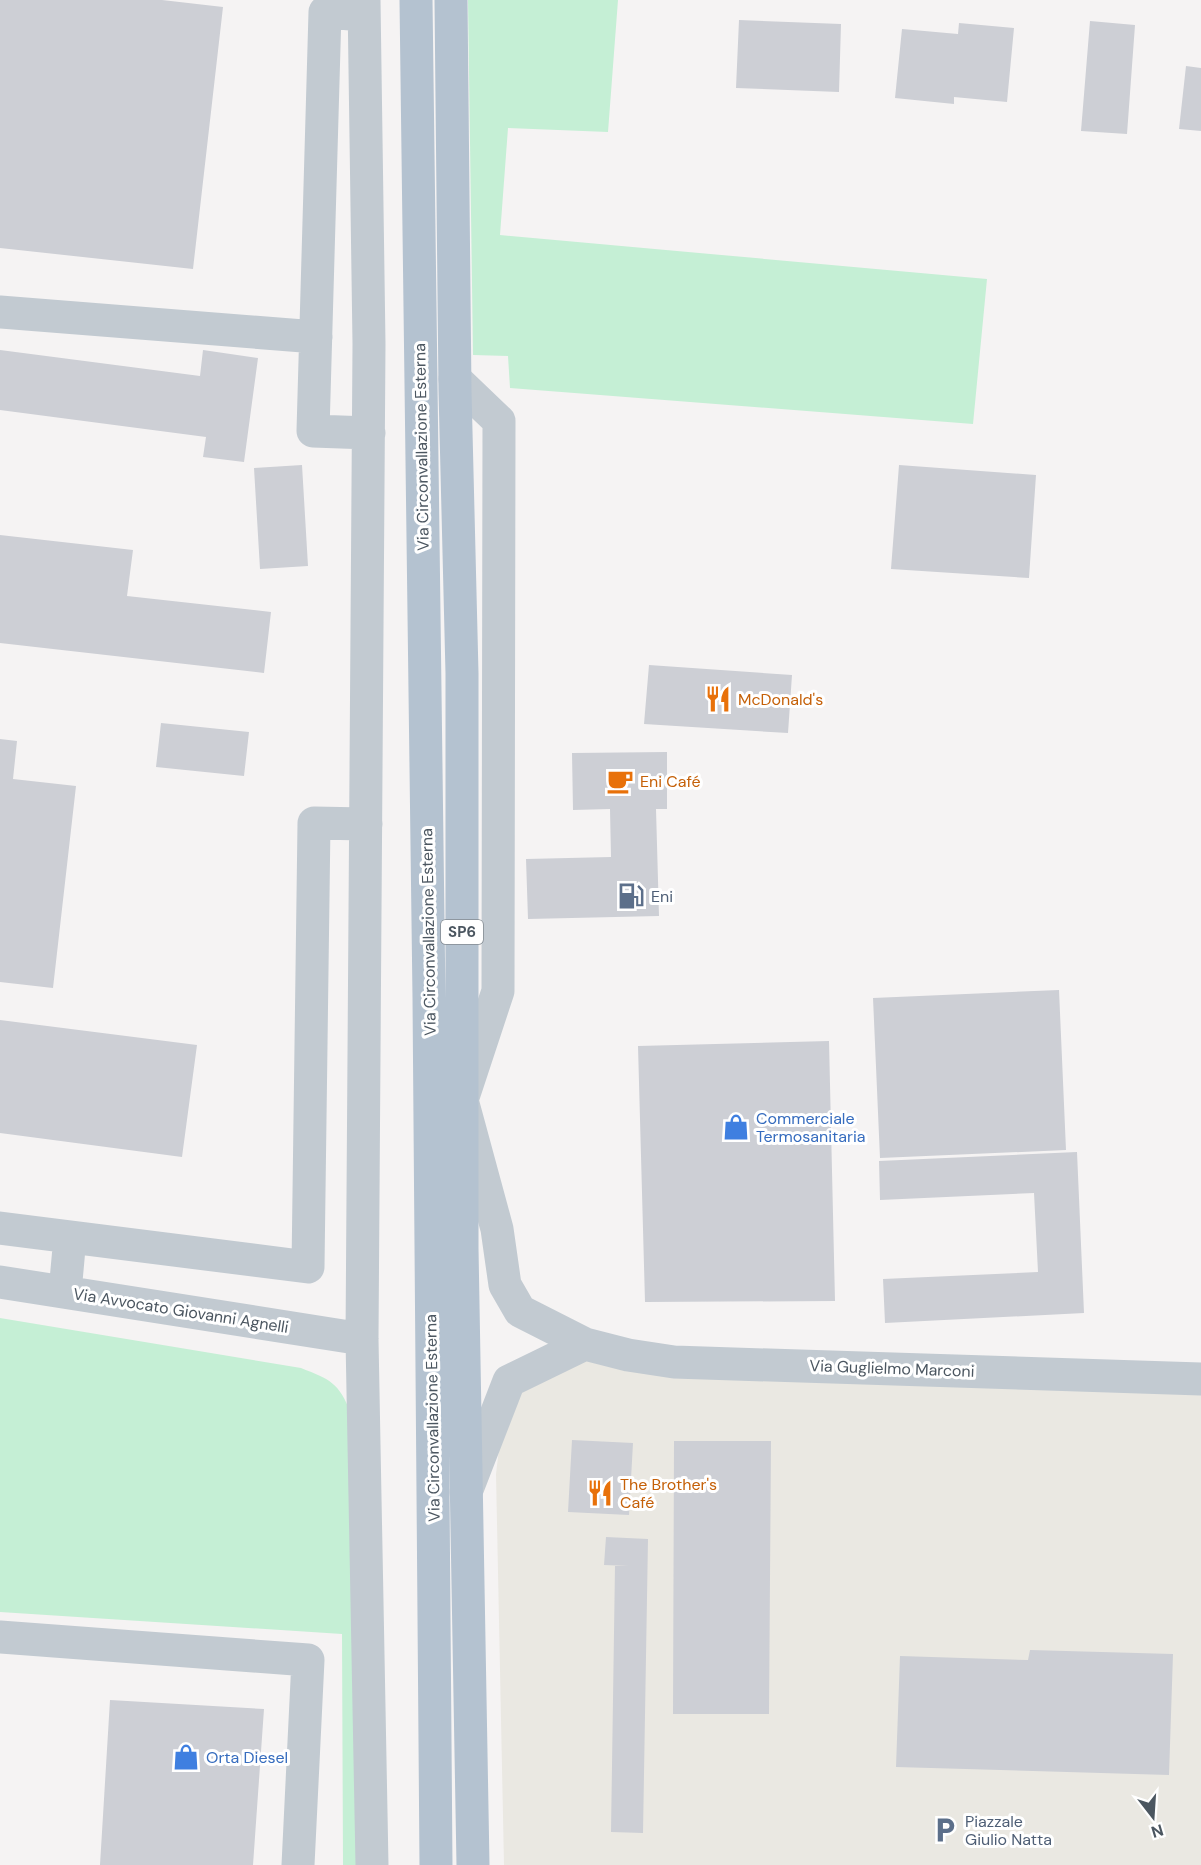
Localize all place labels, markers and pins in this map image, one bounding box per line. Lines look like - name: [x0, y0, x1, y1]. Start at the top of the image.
- restaurant icon: McDonald's: [703, 684, 733, 714]
- place label: McDonald's: [738, 689, 823, 710]
- cafe icon: Eni Café: [605, 766, 635, 796]
- place label: Eni Café: [640, 771, 701, 792]
- fuel station icon: Eni: [616, 881, 646, 911]
- place label: Eni: [651, 886, 673, 907]
- place label: Commerciale Termosanitaria: [756, 1108, 866, 1147]
- shop icon: Commerciale Termosanitaria: [721, 1112, 751, 1142]
- place label: The Brother's Café: [620, 1474, 717, 1513]
- restaurant icon: The Brother's Café: [585, 1478, 615, 1508]
- shop icon: Orta Diesel: [171, 1742, 201, 1772]
- place label: Orta Diesel: [206, 1747, 288, 1768]
- place label: Piazzale Giulio Natta: [965, 1811, 1052, 1850]
- parking icon: Piazzale Giulio Natta: [930, 1815, 960, 1845]

